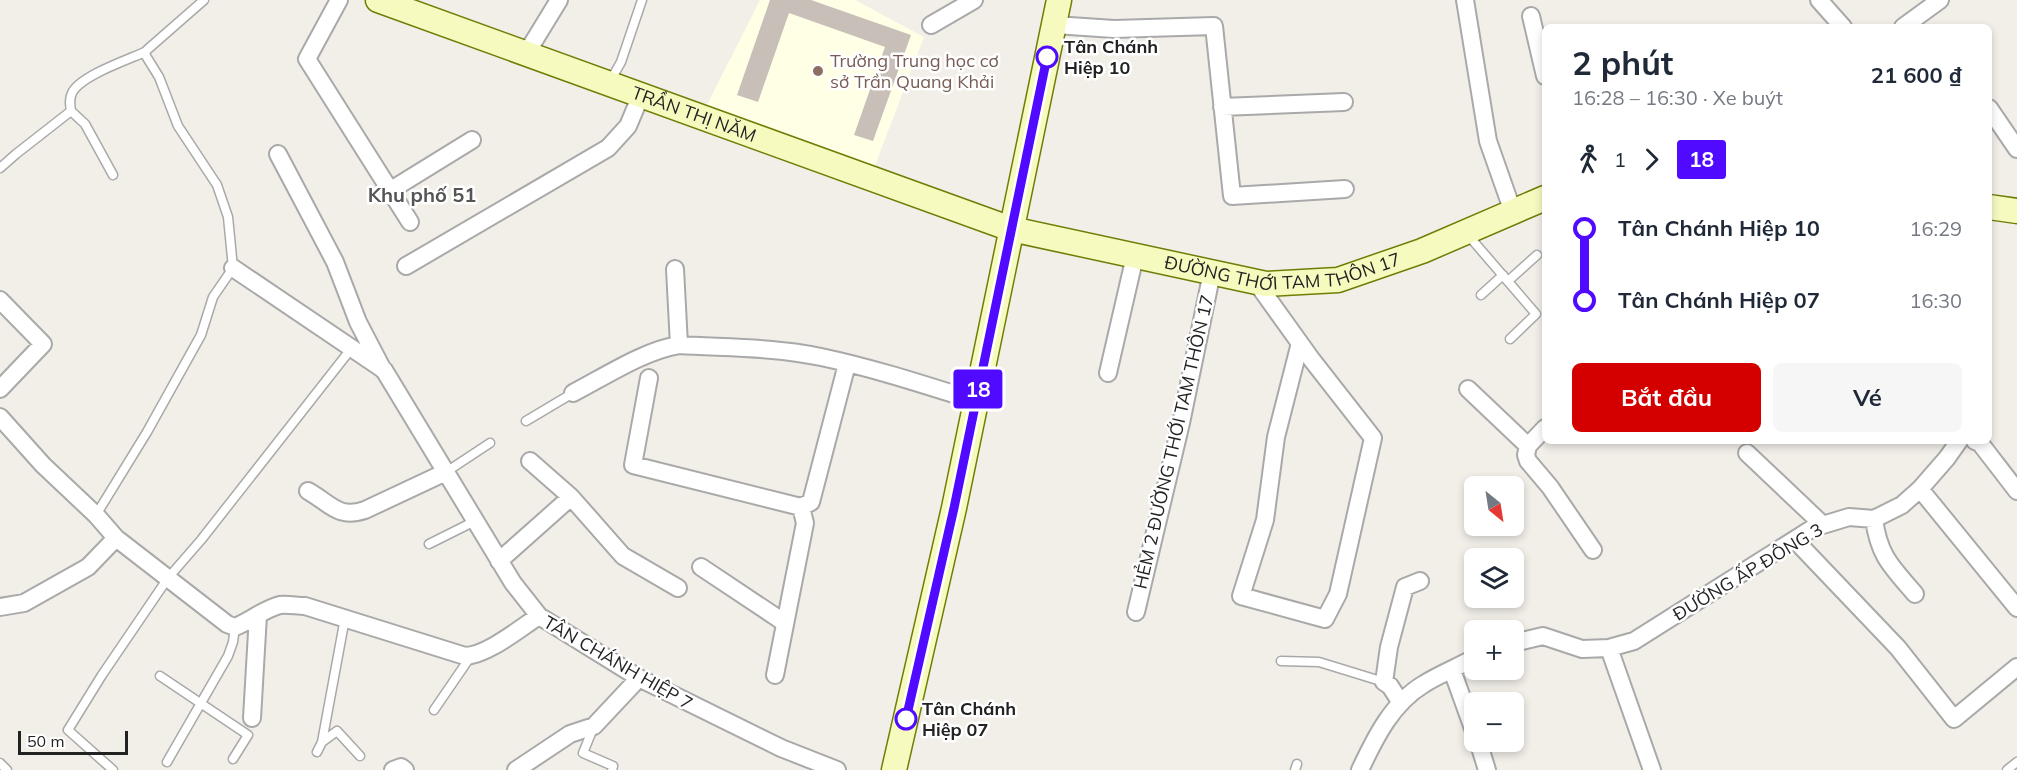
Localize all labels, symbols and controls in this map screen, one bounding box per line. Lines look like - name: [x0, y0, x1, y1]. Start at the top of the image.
- place label: Tân Chánh Hiệp 10: [1064, 35, 1158, 79]
- text: 2 phút: [1572, 42, 1673, 83]
- marker: Tân Chánh Hiệp 10: [1036, 46, 1058, 68]
- place label: Trường Trung học cơ sở Trần Quang Khải: [830, 49, 999, 93]
- text: 21 600 ₫: [1871, 61, 1962, 89]
- marker: Trường Trung học cơ sở Trần Quang Khải: [811, 64, 825, 78]
- street label: TRẦN THỊ NĂM: [629, 81, 760, 147]
- text: 16:28 – 16:30 · Xe buýt: [1572, 85, 1783, 110]
- icon: walk: [1572, 143, 1605, 176]
- icon: forward: [1635, 143, 1668, 176]
- text: 18: [1689, 146, 1714, 172]
- text: 1: [1614, 147, 1626, 172]
- district label: Khu phố 51: [368, 182, 476, 207]
- text: Tân Chánh Hiệp 10: [1618, 214, 1820, 242]
- text: 16:29: [1909, 216, 1962, 241]
- street label: ĐƯỜNG THỚI TAM THÔN 17: [1162, 247, 1403, 296]
- text: Tân Chánh Hiệp 07: [1618, 286, 1820, 314]
- text: 16:30: [1909, 288, 1962, 313]
- street label: HẺM 2 ĐƯỜNG THỚI TAM THÔN 17: [1128, 293, 1219, 591]
- button: Bắt đầu: [1572, 363, 1761, 432]
- button: Vé: [1773, 363, 1962, 432]
- line badge: 18: [951, 370, 1005, 408]
- text: 18: [965, 376, 991, 402]
- north arrow: [1464, 476, 1524, 536]
- map controls: [1464, 476, 1524, 752]
- street label: ĐƯỜNG ẤP ĐÔNG 3: [1669, 518, 1827, 625]
- button: layers: [1464, 548, 1524, 608]
- street label: TÂN CHÁNH HIỆP 7: [540, 611, 697, 715]
- button: +: [1464, 620, 1524, 680]
- button: −: [1464, 692, 1524, 752]
- place label: Tân Chánh Hiệp 07: [922, 697, 1016, 741]
- marker: Tân Chánh Hiệp 07: [895, 708, 917, 730]
- scale bar: [18, 728, 128, 756]
- text: 50 m: [27, 731, 64, 751]

